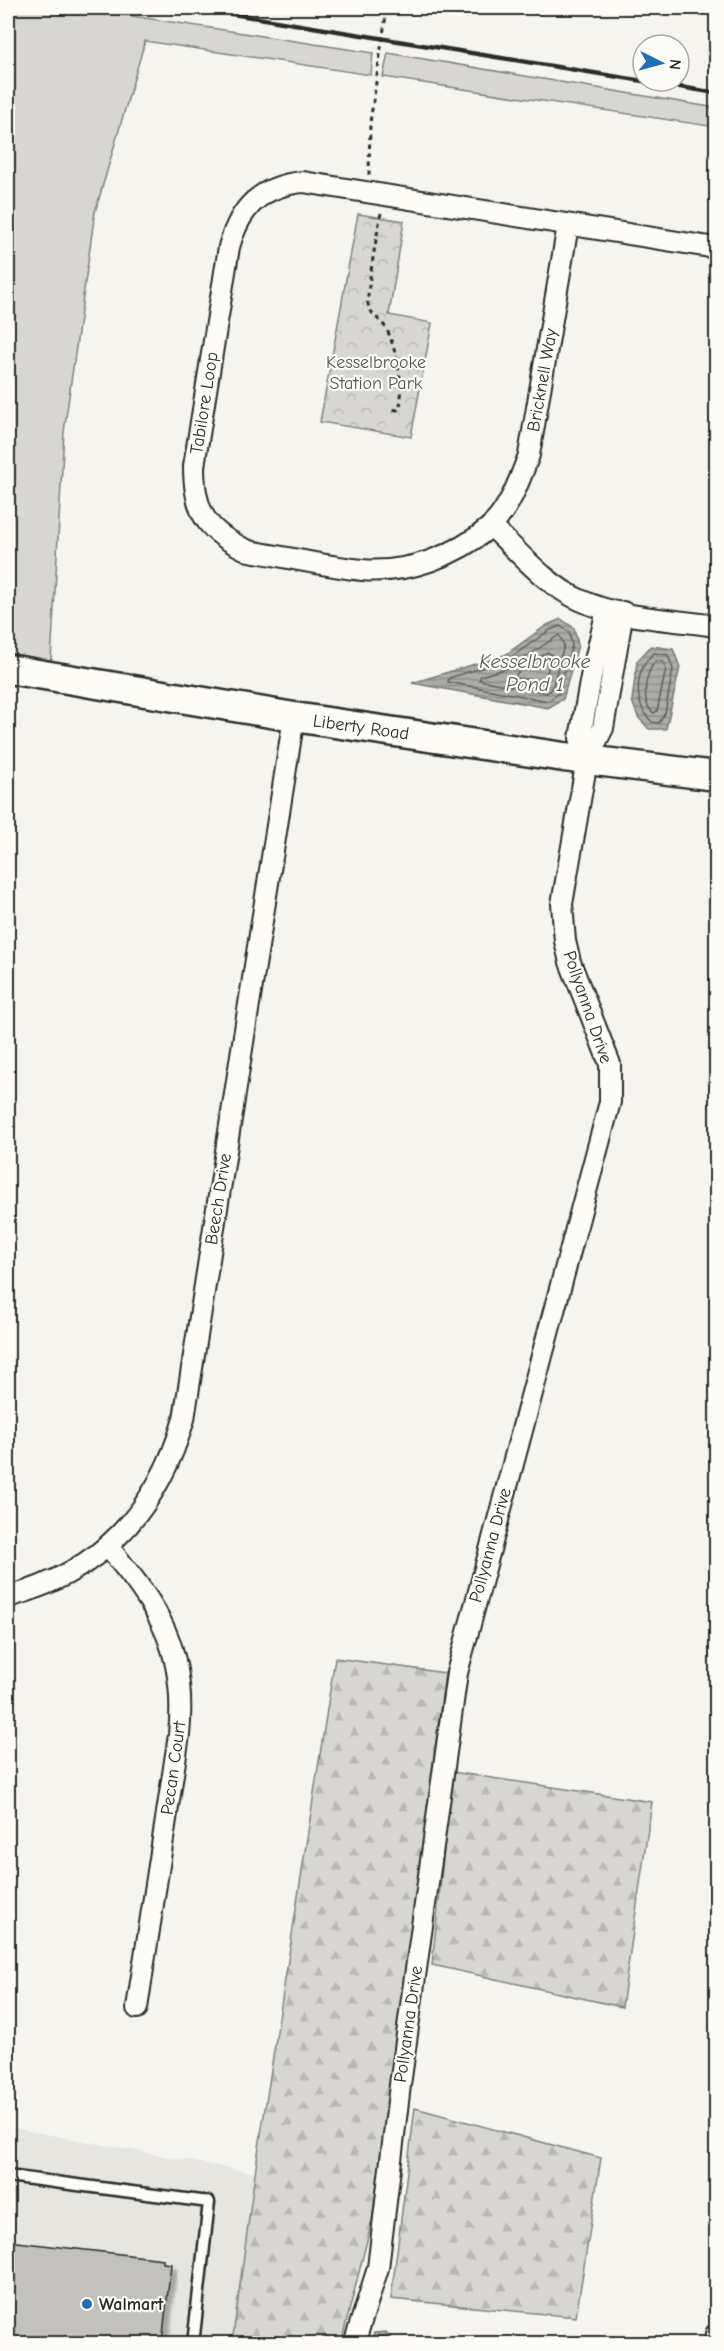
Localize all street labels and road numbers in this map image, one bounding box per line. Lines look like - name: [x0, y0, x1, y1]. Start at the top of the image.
- street label: Bricknell Way: [523, 326, 562, 433]
- street label: Tabilore Loop: [186, 350, 223, 456]
- street label: Liberty Road: [311, 710, 410, 745]
- street label: Pollyanna Drive: [558, 948, 617, 1066]
- street label: Beech Drive: [201, 1152, 236, 1246]
- street label: Pollyanna Drive: [465, 1486, 516, 1605]
- street label: Pecan Court: [157, 1719, 191, 1816]
- street label: Pollyanna Drive: [390, 1964, 427, 2084]

